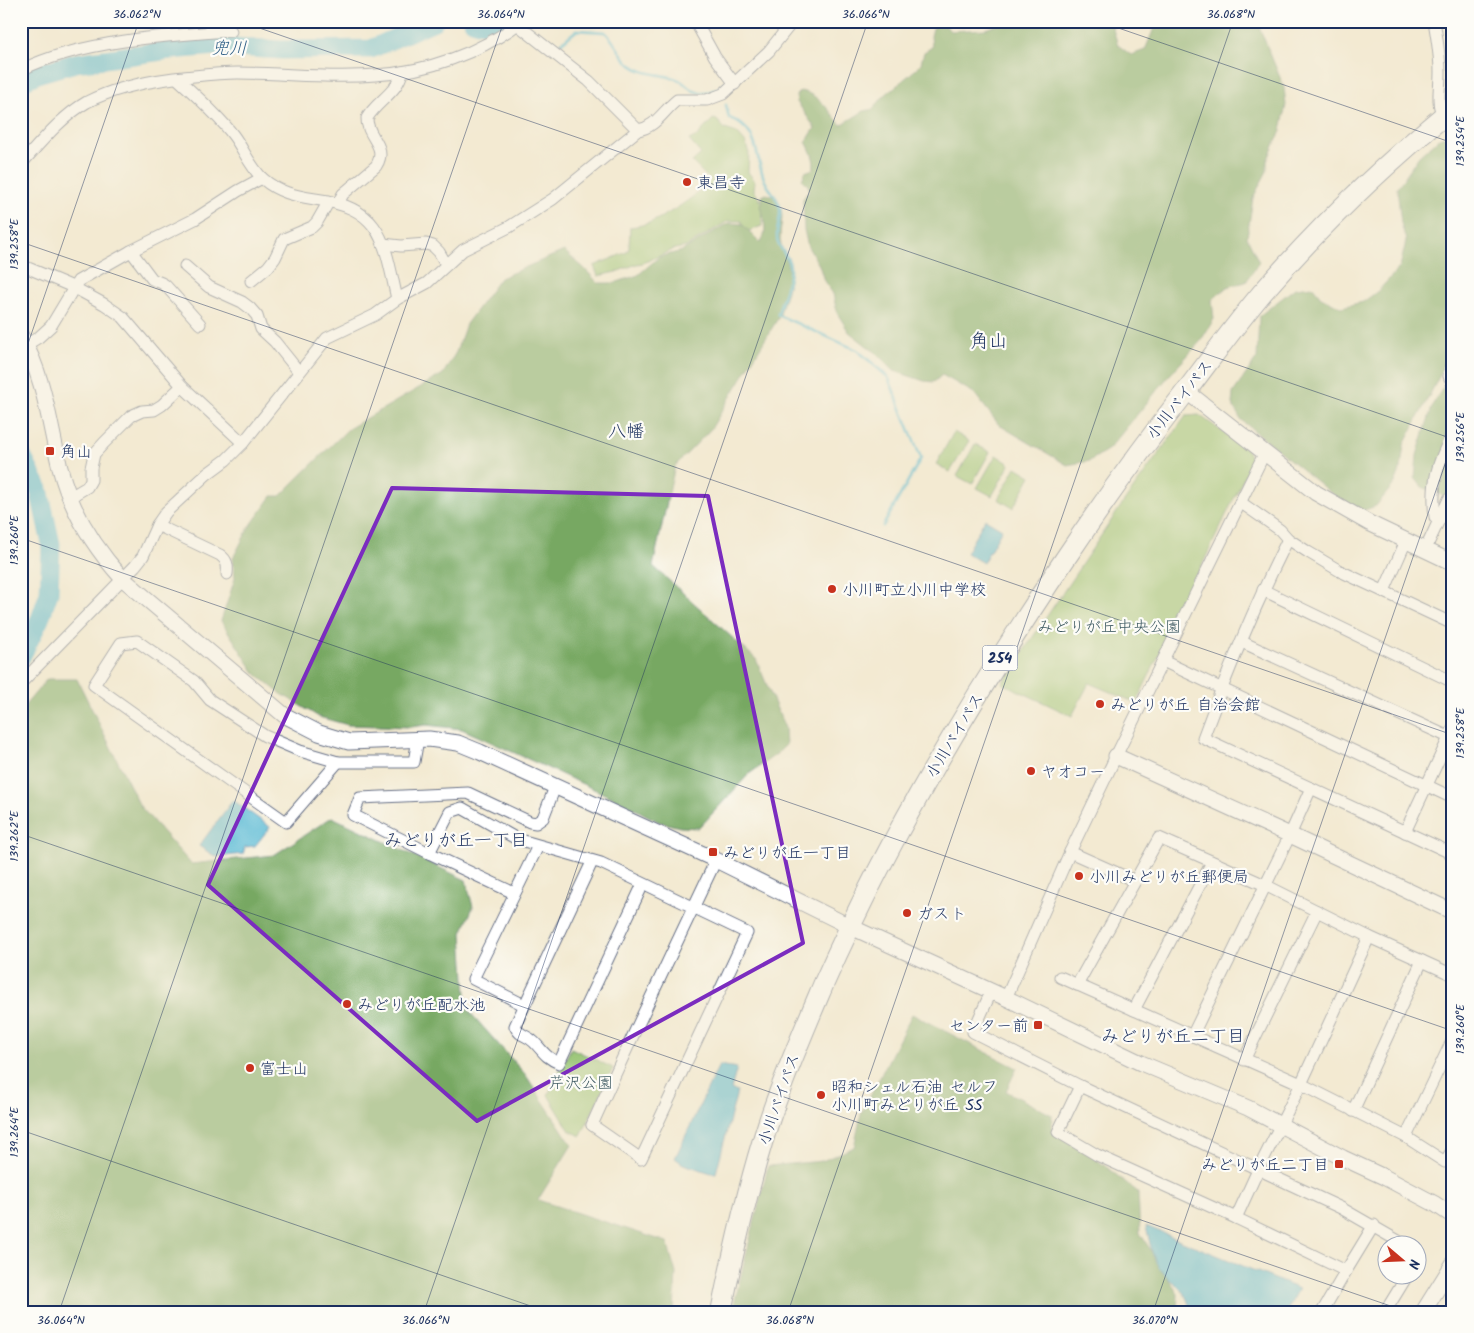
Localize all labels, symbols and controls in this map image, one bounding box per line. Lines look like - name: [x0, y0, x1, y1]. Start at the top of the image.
- text: 36.062°N: [113, 5, 161, 24]
- text: 36.064°N: [477, 5, 525, 24]
- text: 36.066°N: [842, 5, 890, 24]
- text: 36.068°N: [1207, 5, 1255, 24]
- water label: 兜川: [211, 35, 247, 64]
- text: 139.254°E: [1451, 115, 1470, 166]
- place label: 東昌寺: [697, 171, 745, 196]
- marker: 東昌寺: [681, 176, 693, 188]
- text: 139.258°E: [5, 218, 24, 270]
- district label: 角山: [970, 327, 1008, 357]
- street label: 小川バイパス: [1141, 355, 1219, 445]
- text: 139.256°E: [1451, 411, 1470, 462]
- district label: 八幡: [608, 418, 644, 447]
- place label: 角山: [60, 440, 92, 465]
- marker: 角山: [44, 445, 56, 457]
- text: 139.260°E: [5, 514, 24, 565]
- place label: 小川町立小川中学校: [842, 578, 986, 603]
- marker: 小川町立小川中学校: [826, 583, 838, 595]
- park label: みどりが丘中央公園: [1037, 615, 1181, 640]
- road number: 254: [982, 646, 1018, 670]
- street label: 小川バイパス: [920, 688, 991, 783]
- place label: みどりが丘 自治会館: [1110, 693, 1260, 718]
- marker: みどりが丘 自治会館: [1094, 698, 1106, 710]
- text: 139.258°E: [1451, 707, 1470, 759]
- place label: ヤオコー: [1041, 760, 1105, 785]
- marker: ヤオコー: [1025, 765, 1037, 777]
- text: 139.262°E: [5, 810, 24, 862]
- district label: みどりが丘一丁目: [384, 827, 528, 856]
- place label: みどりが丘一丁目: [723, 841, 851, 866]
- marker: みどりが丘一丁目: [707, 846, 719, 858]
- place label: 小川みどりが丘郵便局: [1089, 865, 1249, 890]
- marker: 小川みどりが丘郵便局: [1073, 870, 1085, 882]
- place label: ガスト: [917, 902, 967, 927]
- marker: ガスト: [901, 907, 913, 919]
- place label: みどりが丘配水池: [357, 993, 485, 1018]
- marker: みどりが丘配水池: [341, 998, 353, 1010]
- text: 139.260°E: [1451, 1003, 1470, 1054]
- place label: センター前: [949, 1014, 1028, 1039]
- marker: センター前: [1032, 1019, 1044, 1031]
- district label: みどりが丘二丁目: [1101, 1023, 1245, 1052]
- street label: 小川バイパス: [752, 1050, 807, 1149]
- place label: 富士山: [260, 1057, 308, 1082]
- marker: 富士山: [244, 1062, 256, 1074]
- park label: 芹沢公園: [549, 1071, 613, 1096]
- place label: 昭和シェル石油 セルフ 小川町みどりが丘 SS: [831, 1075, 998, 1118]
- marker: 昭和シェル石油 セルフ 小川町みどりが丘 SS: [815, 1089, 827, 1101]
- text: 139.264°E: [5, 1106, 24, 1157]
- place label: みどりが丘二丁目: [1201, 1153, 1329, 1178]
- marker: みどりが丘二丁目: [1333, 1158, 1345, 1170]
- north arrow: [1376, 1236, 1426, 1286]
- text: N: [1401, 1256, 1425, 1272]
- text: 36.064°N: [37, 1311, 85, 1330]
- text: 36.066°N: [402, 1311, 450, 1330]
- text: 36.068°N: [766, 1311, 814, 1330]
- text: 36.070°N: [1132, 1311, 1178, 1330]

